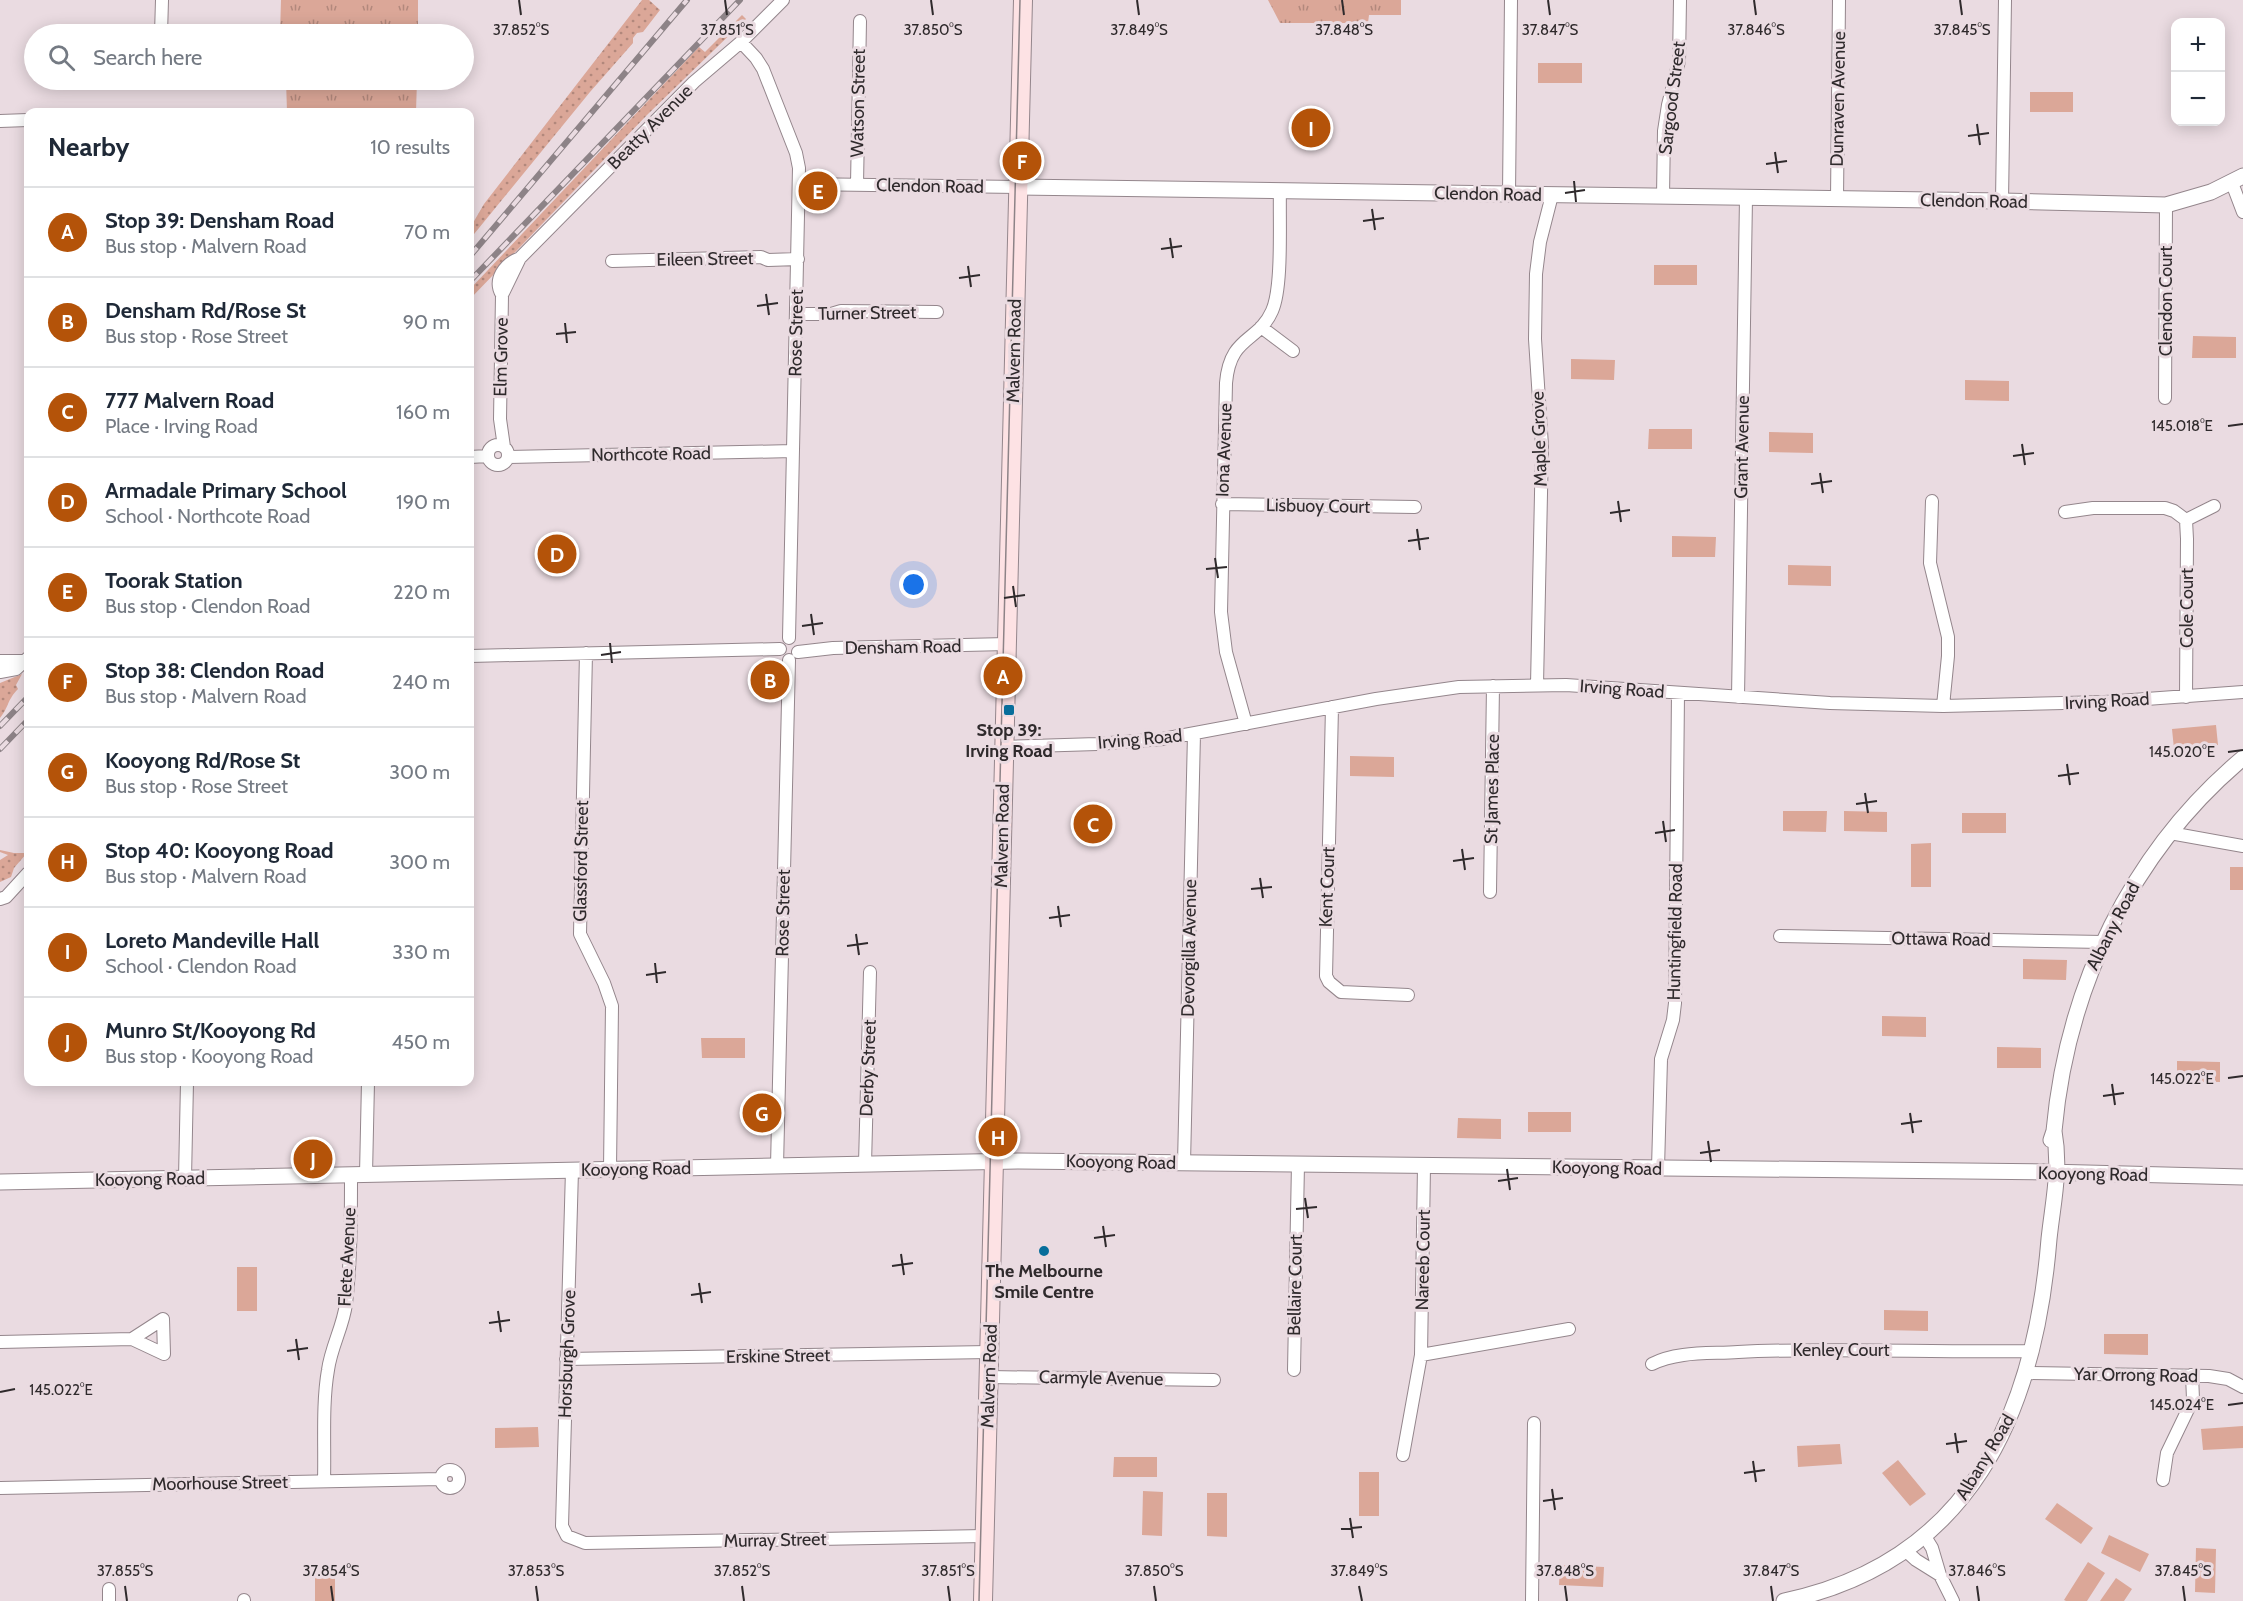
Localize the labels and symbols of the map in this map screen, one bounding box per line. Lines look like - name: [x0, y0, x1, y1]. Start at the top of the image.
- text: 37.852°S: [493, 21, 549, 39]
- text: 37.851°S: [700, 21, 754, 39]
- text: 37.850°S: [904, 21, 963, 39]
- text: 37.849°S: [1110, 21, 1168, 39]
- text: 37.848°S: [1315, 21, 1373, 39]
- text: 37.847°S: [1522, 21, 1579, 39]
- text: 37.846°S: [1727, 21, 1785, 39]
- text: 37.845°S: [1933, 21, 1991, 39]
- street label: Dunraven Avenue: [1826, 31, 1850, 167]
- street label: Sargood Street: [1654, 40, 1690, 156]
- street label: Watson Street: [846, 49, 870, 157]
- street label: Beatty Avenue: [603, 80, 697, 174]
- pin: I: [1292, 106, 1330, 150]
- pin: F: [1002, 138, 1042, 184]
- pin: E: [798, 168, 838, 213]
- street label: Clendon Road: [876, 174, 984, 198]
- street label: Clendon Road: [1434, 182, 1542, 206]
- street label: Clendon Road: [1920, 189, 2028, 213]
- street label: Clendon Court: [2155, 246, 2177, 356]
- street label: Eileen Street: [656, 247, 754, 271]
- street label: Rose Street: [784, 289, 808, 377]
- street label: Malvern Road: [1002, 299, 1026, 403]
- street label: Turner Street: [818, 301, 916, 325]
- street label: Elm Grove: [489, 317, 513, 397]
- street label: Maple Grove: [1526, 391, 1552, 487]
- street label: Grant Avenue: [1730, 395, 1754, 499]
- street label: Iona Avenue: [1211, 403, 1237, 497]
- text: 145.018°E: [2151, 417, 2213, 435]
- street label: Northcote Road: [591, 442, 711, 466]
- street label: Lisbuoy Court: [1266, 494, 1370, 518]
- pin: D: [538, 532, 576, 576]
- street label: Cole Court: [2176, 568, 2198, 648]
- your location: [899, 570, 928, 599]
- street label: Densham Road: [844, 635, 962, 659]
- pin: A: [984, 654, 1022, 698]
- pin: B: [750, 658, 790, 702]
- street label: Irving Road: [1579, 675, 1665, 703]
- street label: Irving Road: [2064, 688, 2150, 714]
- marker: Stop 39: Irving Road: [1002, 703, 1016, 717]
- place label: Stop 39: Irving Road: [965, 719, 1053, 762]
- street label: Irving Road: [1097, 724, 1183, 754]
- street label: St James Place: [1480, 734, 1504, 844]
- text: 145.020°E: [2149, 743, 2215, 761]
- street label: Malvern Road: [990, 784, 1014, 888]
- street label: Glassford Street: [569, 800, 593, 922]
- pin: C: [1074, 802, 1112, 846]
- street label: Kent Court: [1315, 846, 1339, 928]
- street label: Huntingfield Road: [1663, 863, 1687, 1001]
- street label: Rose Street: [771, 869, 795, 957]
- street label: Albany Road: [2081, 878, 2145, 974]
- street label: Devorgilla Avenue: [1177, 879, 1201, 1017]
- street label: Ottawa Road: [1891, 927, 1991, 951]
- street label: Derby Street: [855, 1019, 881, 1117]
- text: 145.022°E: [2150, 1070, 2214, 1088]
- pin: G: [742, 1090, 782, 1136]
- pin: H: [978, 1114, 1018, 1160]
- pin: J: [294, 1136, 332, 1182]
- street label: Kooyong Road: [1066, 1150, 1176, 1174]
- street label: Kooyong Road: [1552, 1156, 1662, 1180]
- street label: Kooyong Road: [581, 1157, 691, 1181]
- street label: Kooyong Road: [2038, 1162, 2148, 1186]
- street label: Kooyong Road: [95, 1167, 205, 1191]
- street label: Flete Avenue: [333, 1207, 361, 1307]
- street label: Nareeb Court: [1411, 1209, 1435, 1311]
- street label: Bellaire Court: [1283, 1234, 1307, 1336]
- marker: The Melbourne Smile Centre: [1037, 1244, 1051, 1258]
- place label: The Melbourne Smile Centre: [985, 1260, 1103, 1303]
- street label: Horsburgh Grove: [554, 1289, 580, 1419]
- street label: Malvern Road: [976, 1324, 1002, 1428]
- street label: Kenley Court: [1792, 1339, 1890, 1361]
- street label: Erskine Street: [726, 1344, 830, 1368]
- street label: Yar Orrong Road: [2073, 1363, 2198, 1387]
- street label: Carmyle Avenue: [1039, 1366, 1163, 1390]
- text: 145.022°E: [29, 1381, 93, 1399]
- text: 145.024°E: [2150, 1396, 2214, 1414]
- street label: Albany Road: [1951, 1410, 2019, 1504]
- street label: Moorhouse Street: [152, 1471, 288, 1495]
- street label: Murray Street: [723, 1528, 827, 1552]
- text: 37.855°S: [97, 1562, 154, 1580]
- text: 37.854°S: [302, 1562, 360, 1580]
- text: 37.853°S: [508, 1562, 565, 1580]
- text: 37.852°S: [714, 1562, 770, 1580]
- text: 37.851°S: [921, 1562, 975, 1580]
- text: 37.850°S: [1125, 1562, 1184, 1580]
- text: 37.849°S: [1330, 1562, 1388, 1580]
- text: 37.848°S: [1536, 1562, 1594, 1580]
- text: 37.847°S: [1743, 1562, 1800, 1580]
- text: 37.846°S: [1948, 1562, 2006, 1580]
- text: 37.845°S: [2154, 1562, 2212, 1580]

